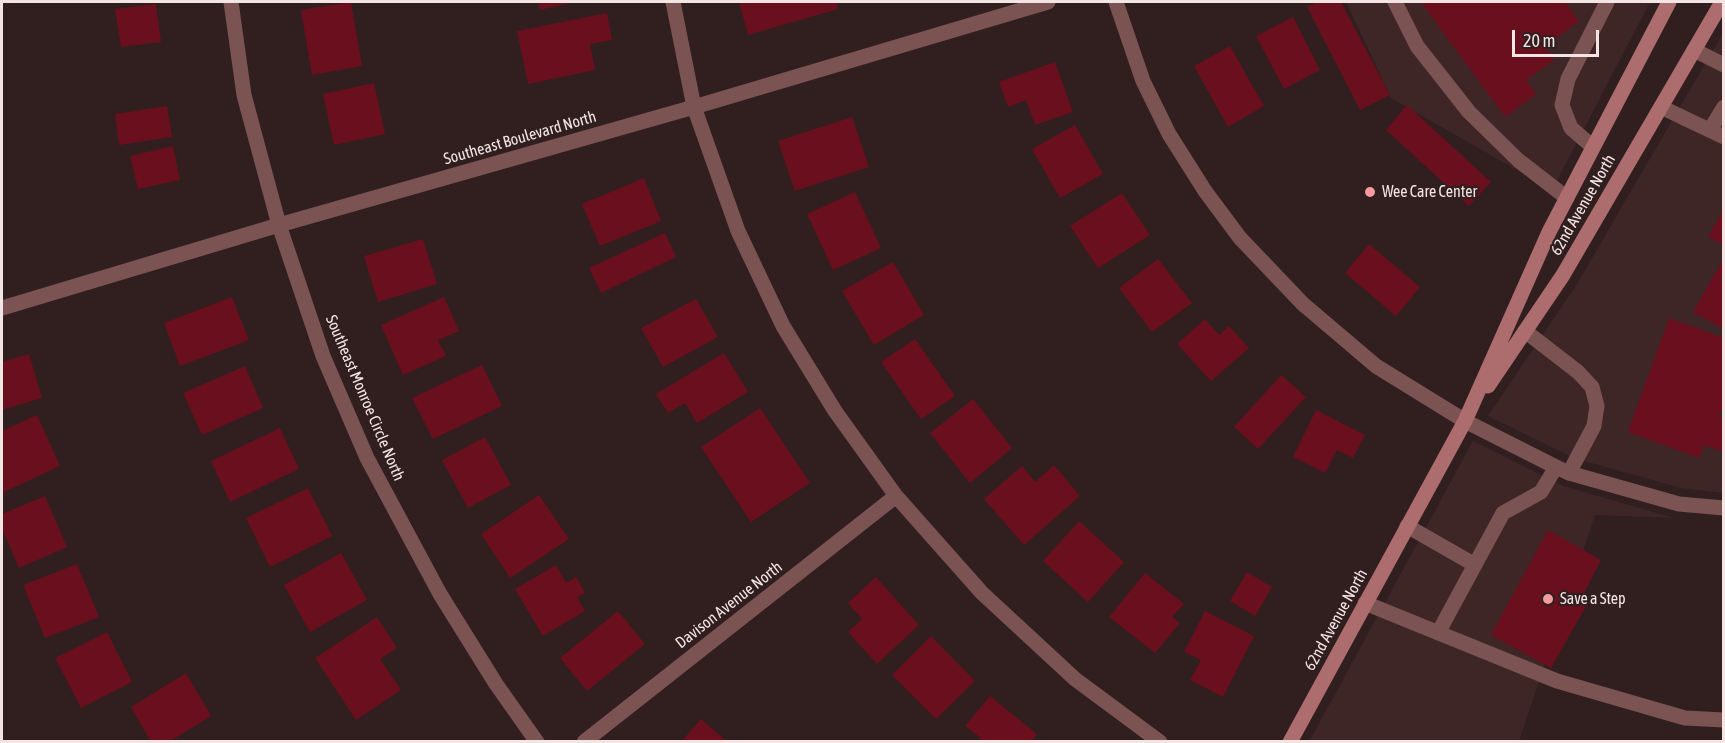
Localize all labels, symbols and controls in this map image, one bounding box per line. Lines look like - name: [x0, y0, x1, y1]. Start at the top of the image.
- scale bar: [1515, 18, 1602, 56]
- text: 20 m: [1523, 30, 1555, 51]
- street label: Southeast Boulevard North: [442, 107, 598, 169]
- street label: 62nd Avenue North: [1546, 151, 1620, 259]
- place label: Wee Care Center: [1382, 182, 1477, 202]
- marker: Wee Care Center: [1363, 185, 1377, 199]
- street label: Southeast Monroe Circle North: [321, 312, 409, 484]
- street label: Davison Avenue North: [672, 557, 786, 653]
- street label: 62nd Avenue North: [1300, 566, 1372, 674]
- place label: Save a Step: [1560, 589, 1626, 609]
- marker: Save a Step: [1541, 592, 1555, 606]

